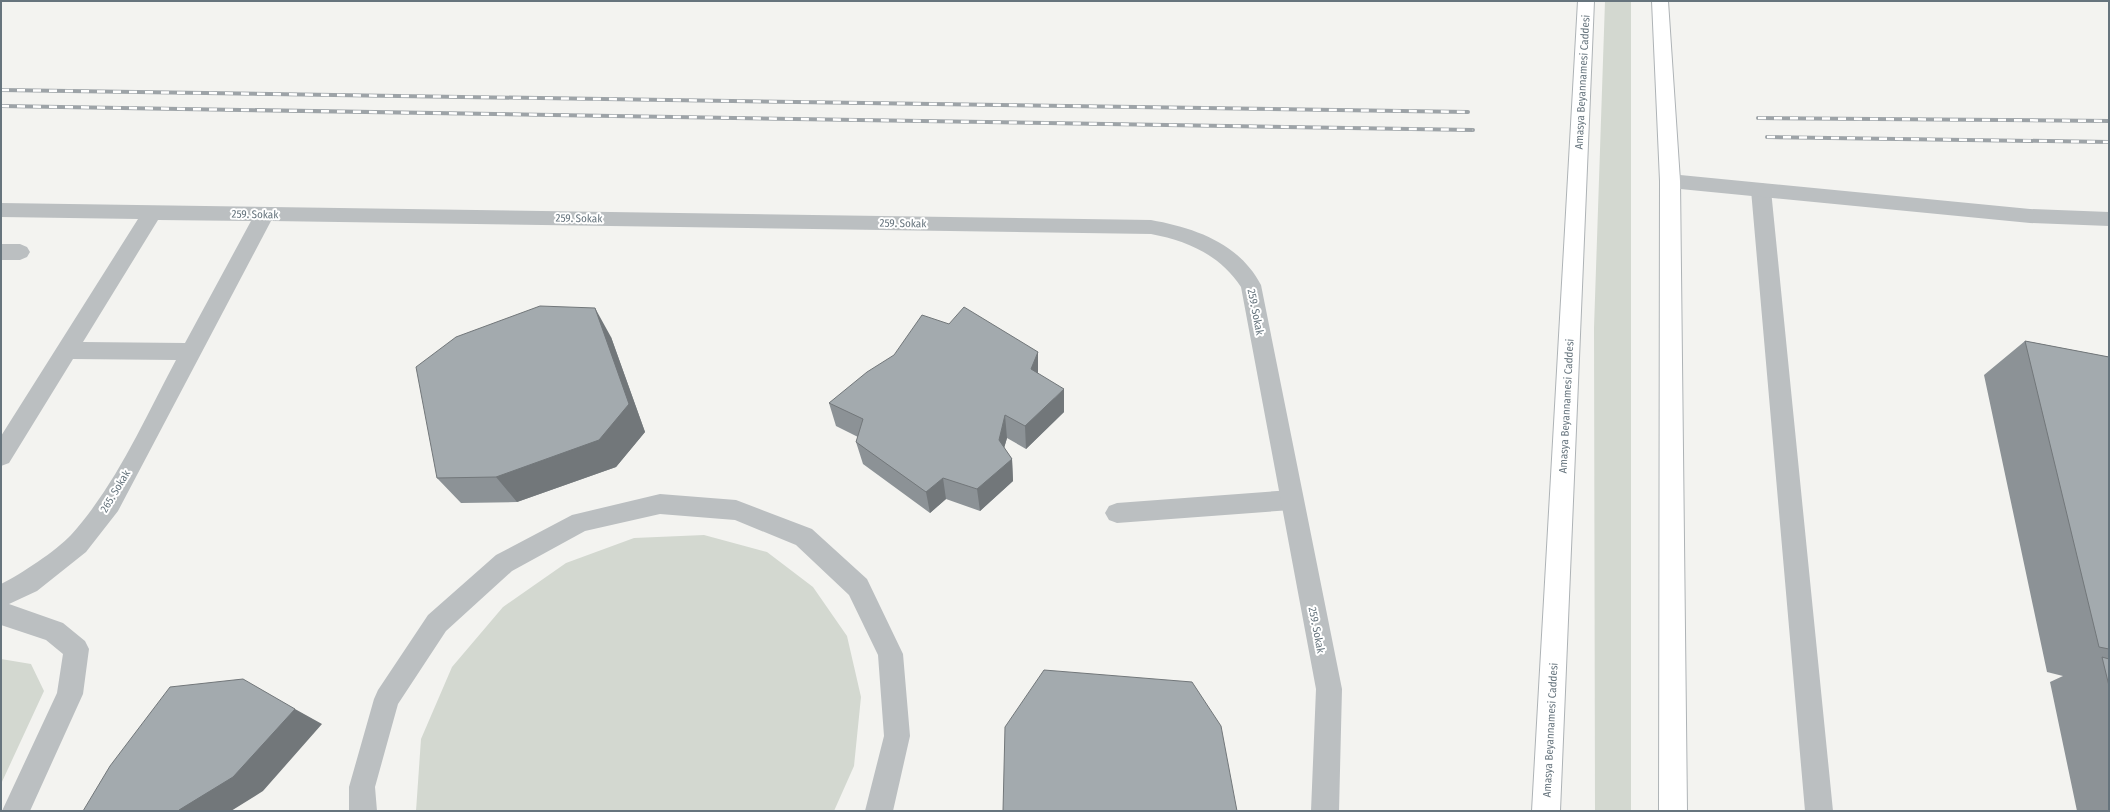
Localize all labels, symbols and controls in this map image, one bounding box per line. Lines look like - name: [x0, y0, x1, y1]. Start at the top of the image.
- street label: Amasya Beyannamesi Caddesi: [1572, 14, 1593, 150]
- street label: 259. Sokak: [232, 208, 279, 221]
- street label: 259. Sokak: [556, 212, 603, 225]
- street label: 259. Sokak: [880, 217, 927, 230]
- street label: 259. Sokak: [1245, 288, 1267, 337]
- street label: Amasya Beyannamesi Caddesi: [1556, 338, 1577, 474]
- street label: 265. Sokak: [98, 467, 134, 515]
- street label: 259. Sokak: [1306, 606, 1328, 655]
- street label: Amasya Beyannamesi Caddesi: [1540, 662, 1561, 798]

